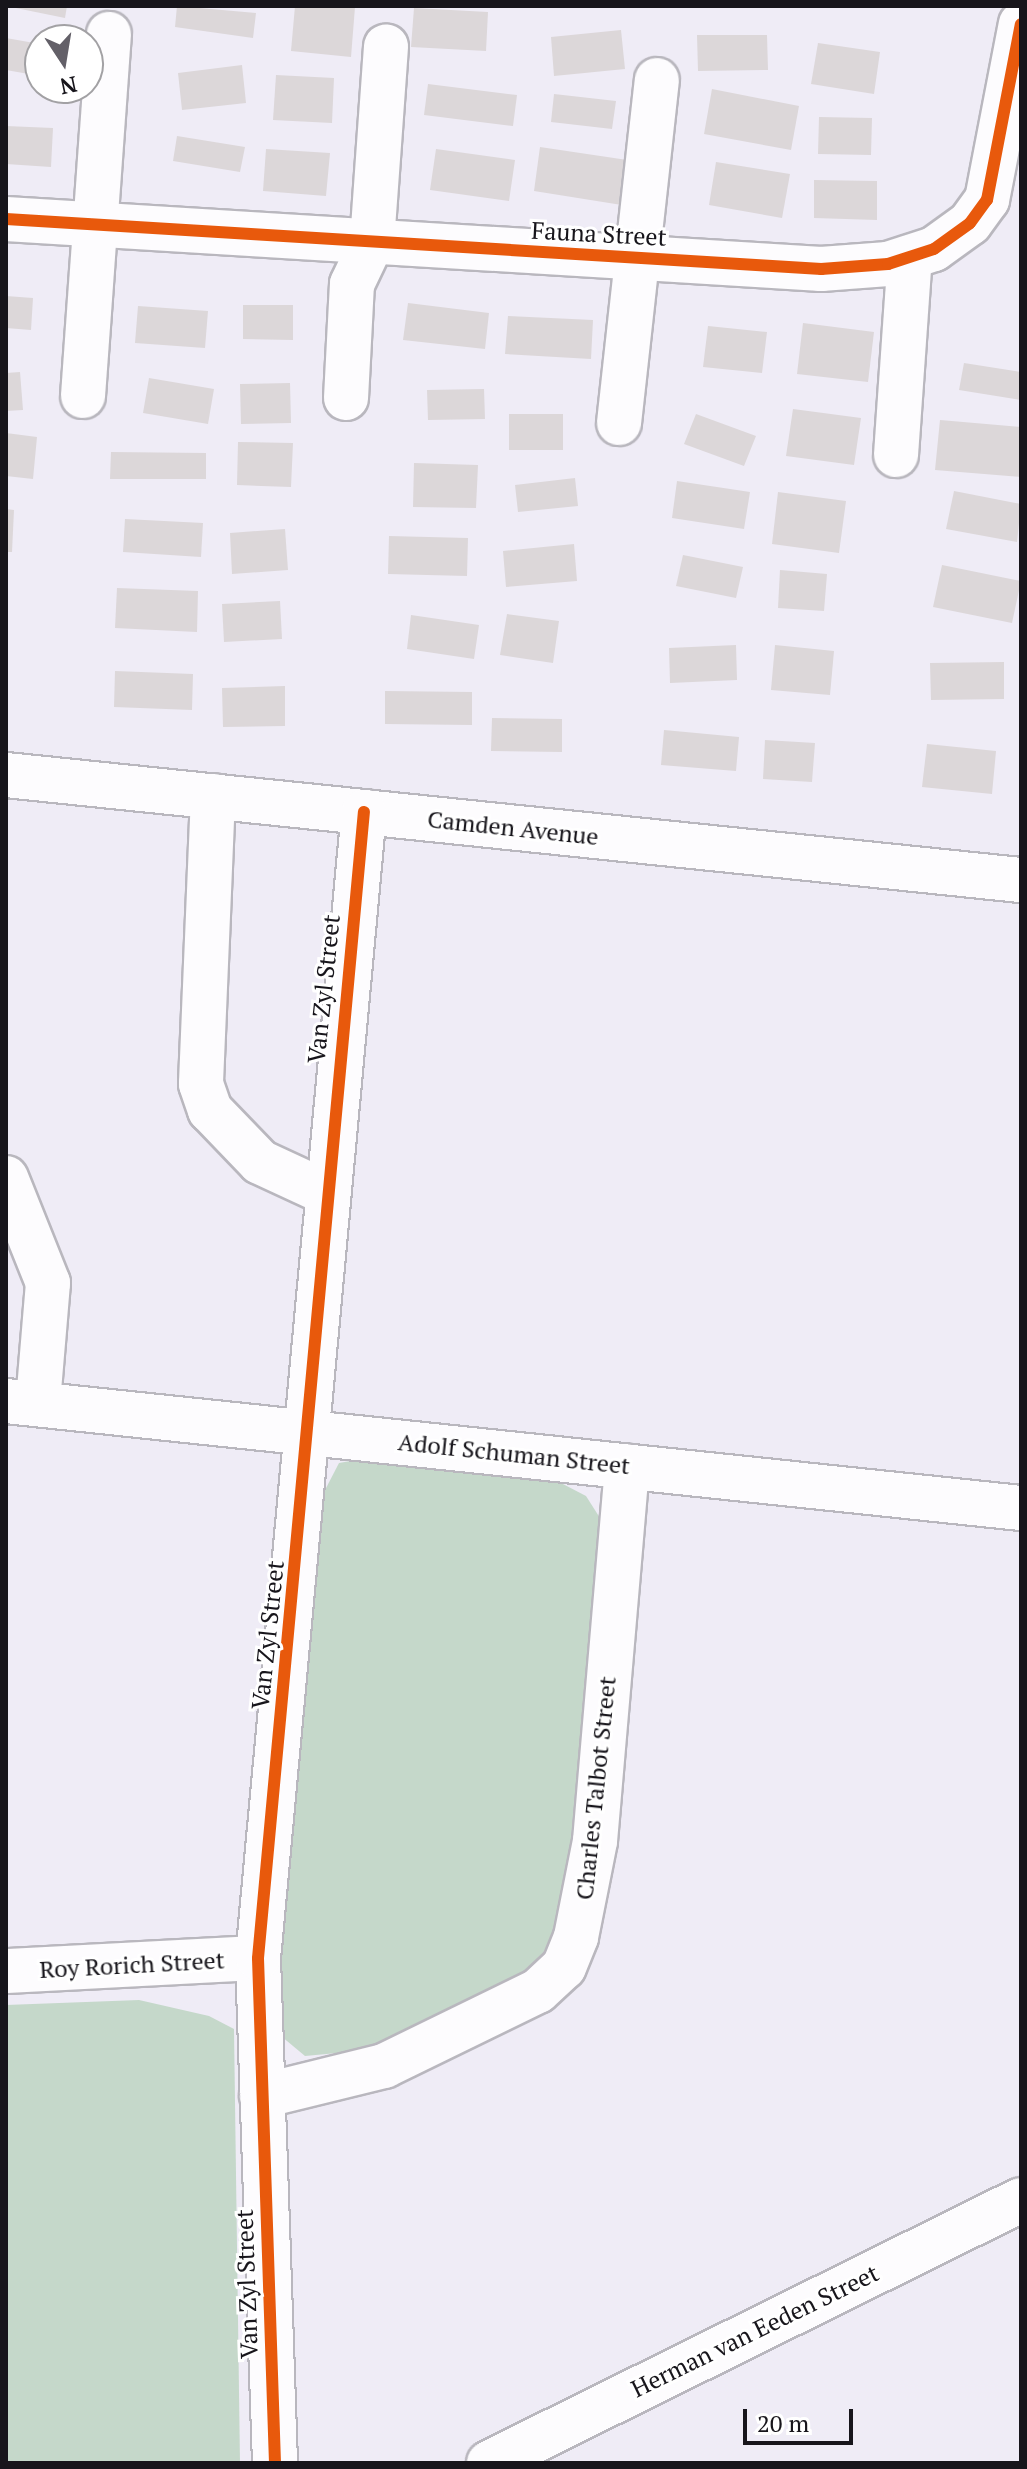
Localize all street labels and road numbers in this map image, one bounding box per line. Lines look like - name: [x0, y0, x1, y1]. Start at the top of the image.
- street label: Fauna Street: [531, 216, 667, 252]
- street label: Camden Avenue: [426, 805, 600, 851]
- street label: Van Zyl Street: [302, 913, 346, 1065]
- street label: Adolf Schuman Street: [397, 1427, 631, 1481]
- street label: Van Zyl Street: [246, 1559, 290, 1711]
- street label: Charles Talbot Street: [570, 1675, 622, 1901]
- street label: Roy Rorich Street: [39, 1946, 225, 1984]
- street label: Van Zyl Street: [230, 2209, 264, 2359]
- street label: Herman van Eeden Street: [627, 2259, 883, 2403]

